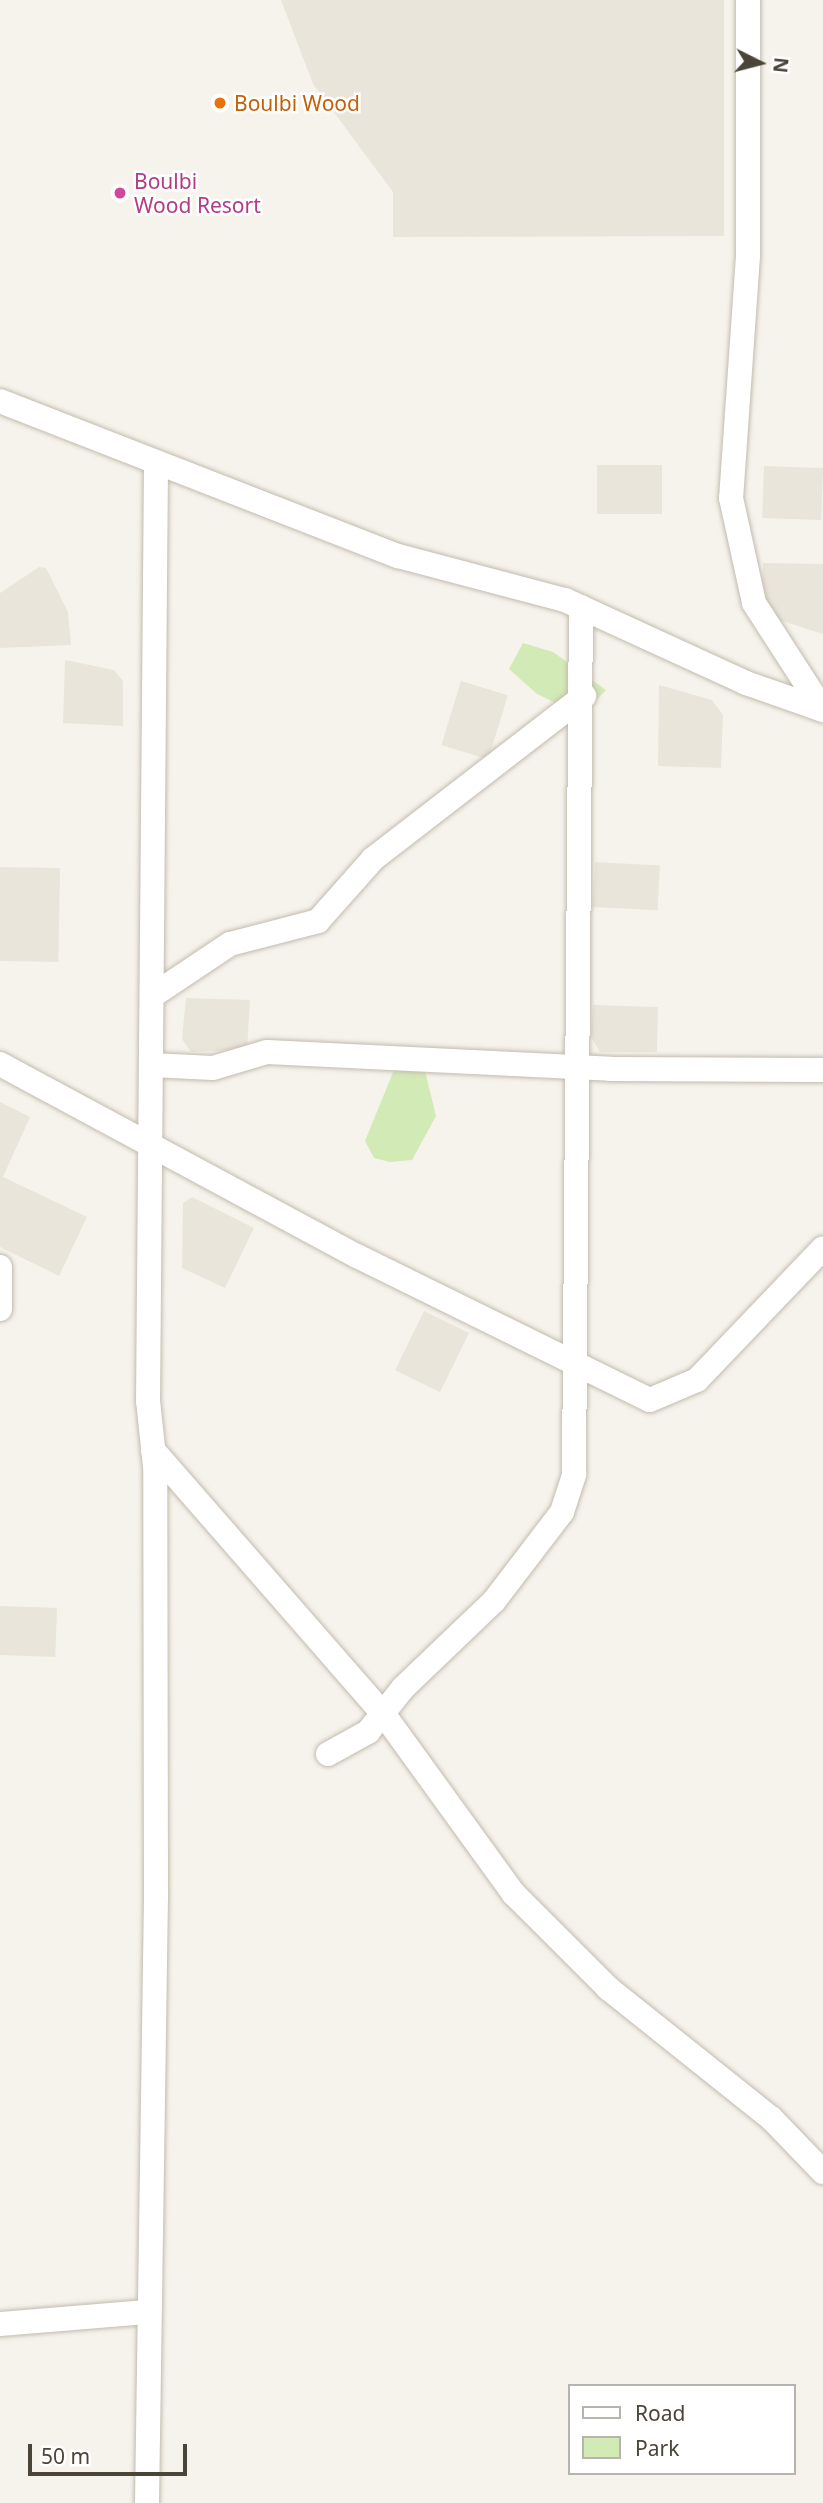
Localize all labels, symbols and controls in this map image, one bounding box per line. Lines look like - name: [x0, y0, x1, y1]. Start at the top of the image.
- north arrow: [725, 28, 795, 98]
- text: N: [767, 56, 795, 74]
- place label: Boulbi Wood: [234, 90, 360, 116]
- marker: Boulbi Wood: [212, 95, 228, 111]
- place label: Boulbi Wood Resort: [134, 168, 261, 218]
- marker: Boulbi Wood Resort: [112, 185, 128, 201]
- legend: [568, 2384, 795, 2475]
- text: Road: [635, 2399, 685, 2427]
- scale bar: [32, 2430, 191, 2474]
- text: Park: [635, 2434, 679, 2462]
- text: 50 m: [41, 2442, 90, 2470]

